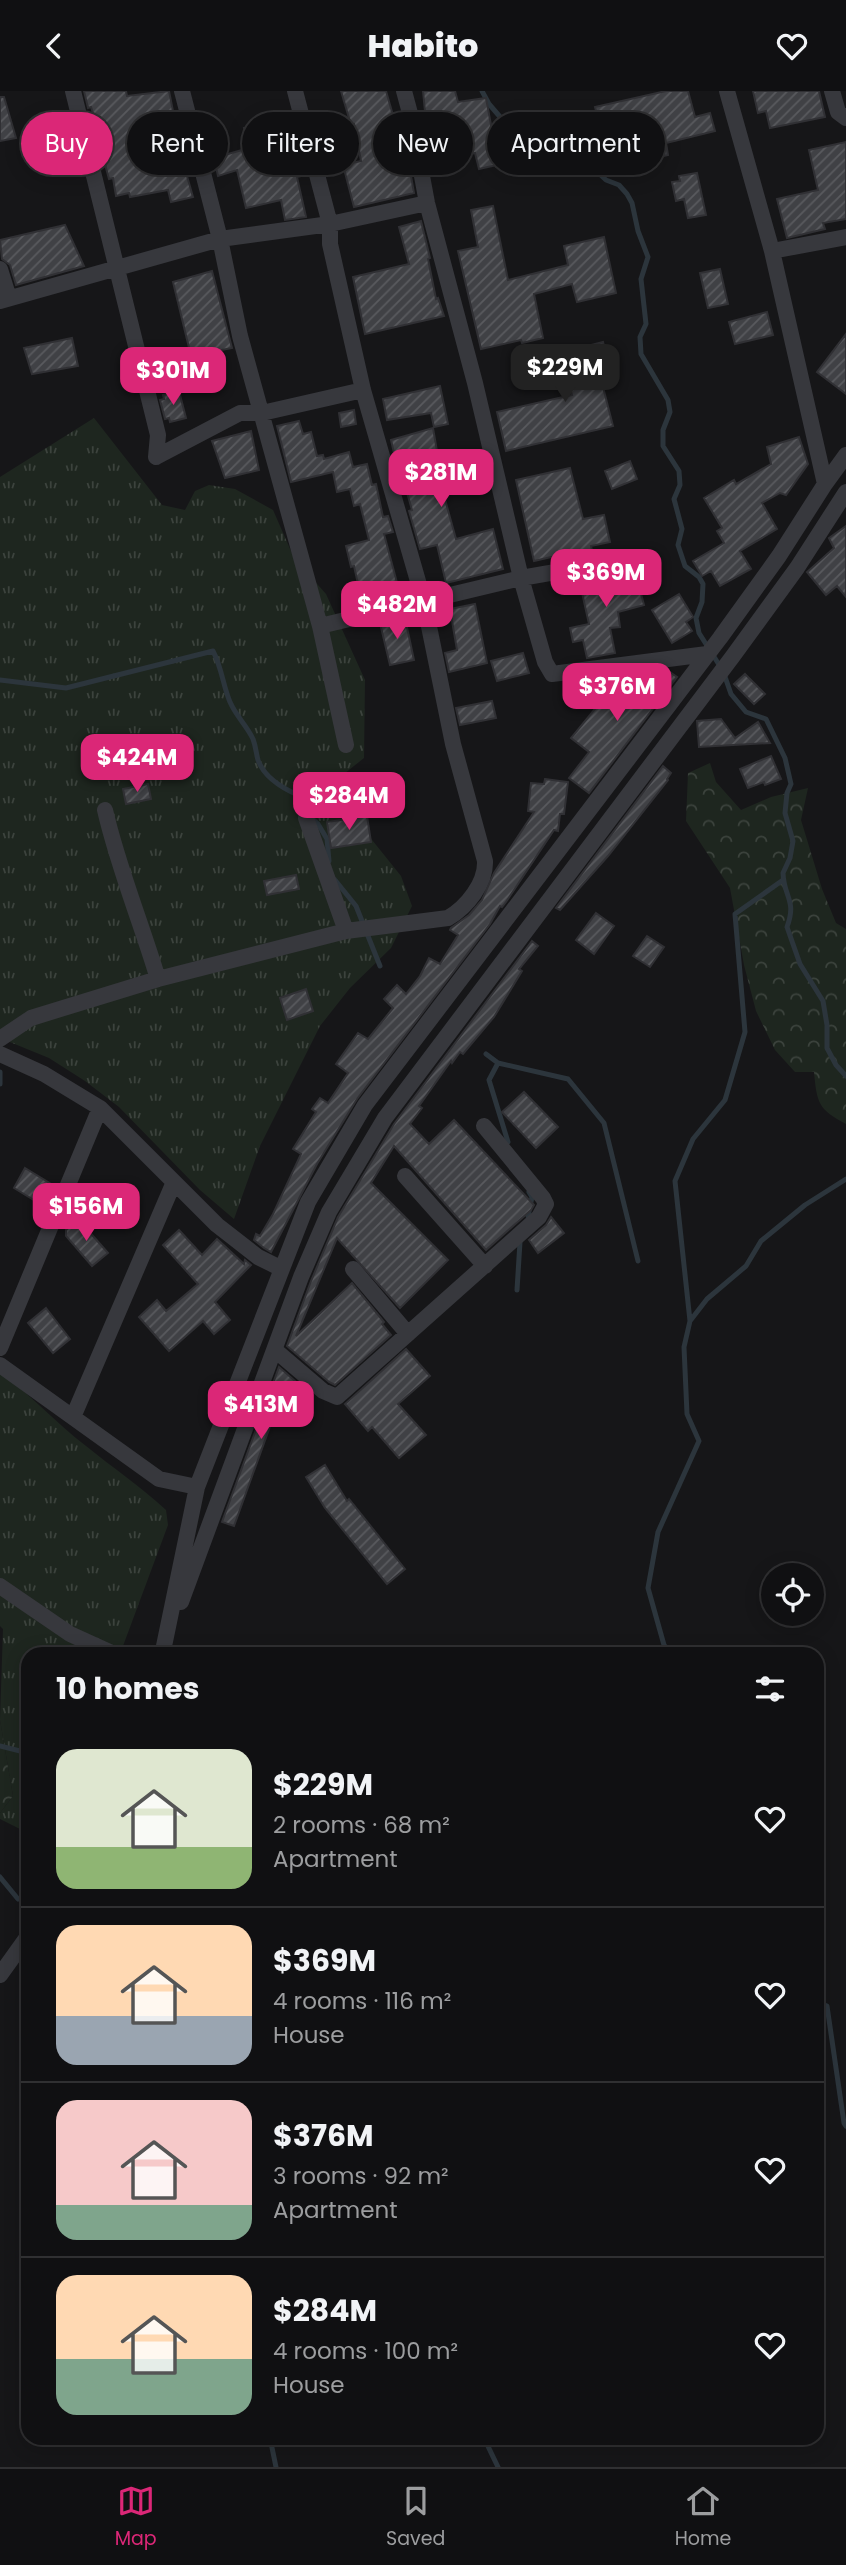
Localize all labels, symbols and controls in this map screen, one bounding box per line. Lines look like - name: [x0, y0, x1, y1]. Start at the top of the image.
- text: Habito: [368, 23, 478, 68]
- icon: back: [35, 27, 73, 65]
- icon: heart: [773, 27, 811, 65]
- chip: Buy: [21, 112, 113, 175]
- chip: Rent: [127, 112, 228, 175]
- chip: Filters: [242, 112, 359, 175]
- chip: New: [373, 112, 473, 175]
- chip: Apartment: [487, 112, 665, 175]
- pin: $229M: [516, 345, 614, 404]
- pin: $301M: [124, 347, 222, 407]
- text: $229M: [527, 351, 603, 383]
- text: $301M: [136, 354, 210, 386]
- pin: $281M: [392, 449, 490, 509]
- text: $281M: [405, 456, 477, 488]
- pin: $369M: [557, 549, 655, 609]
- text: $369M: [567, 556, 645, 588]
- pin: $482M: [348, 581, 446, 641]
- text: $482M: [357, 588, 437, 620]
- pin: $376M: [568, 663, 666, 723]
- text: $376M: [578, 670, 656, 702]
- pin: $424M: [88, 735, 186, 794]
- text: $424M: [97, 741, 177, 773]
- pin: $284M: [300, 773, 398, 832]
- text: $284M: [309, 779, 389, 811]
- pin: $156M: [37, 1183, 135, 1243]
- text: $156M: [49, 1190, 123, 1222]
- pin: $413M: [212, 1381, 310, 1441]
- text: $413M: [224, 1388, 298, 1420]
- map controls: [761, 1563, 824, 1626]
- button: locate: [761, 1563, 824, 1626]
- text: 10 homes: [56, 1667, 200, 1710]
- icon: filters: [751, 1670, 789, 1708]
- text: $229M: [273, 1763, 373, 1806]
- icon: home: [112, 1777, 196, 1861]
- icon: heart: [751, 1800, 789, 1838]
- text: 2 rooms · 68 m²: [273, 1809, 450, 1841]
- text: Apartment: [273, 1843, 398, 1875]
- text: $369M: [273, 1939, 376, 1982]
- icon: home: [112, 1953, 196, 2037]
- icon: heart: [751, 1976, 789, 2014]
- text: 4 rooms · 116 m²: [273, 1985, 451, 2017]
- text: House: [273, 2019, 345, 2051]
- text: $376M: [273, 2114, 374, 2157]
- icon: home: [112, 2128, 196, 2212]
- icon: heart: [751, 2151, 789, 2189]
- text: 3 rooms · 92 m²: [273, 2160, 449, 2192]
- text: Apartment: [273, 2194, 398, 2226]
- text: $284M: [273, 2289, 377, 2332]
- icon: home: [112, 2303, 196, 2387]
- icon: heart: [751, 2326, 789, 2364]
- text: 4 rooms · 100 m²: [273, 2335, 458, 2367]
- text: House: [273, 2369, 345, 2401]
- tab: Map: [115, 2482, 157, 2553]
- tab: Saved: [386, 2482, 445, 2553]
- tab: Home: [675, 2482, 731, 2553]

